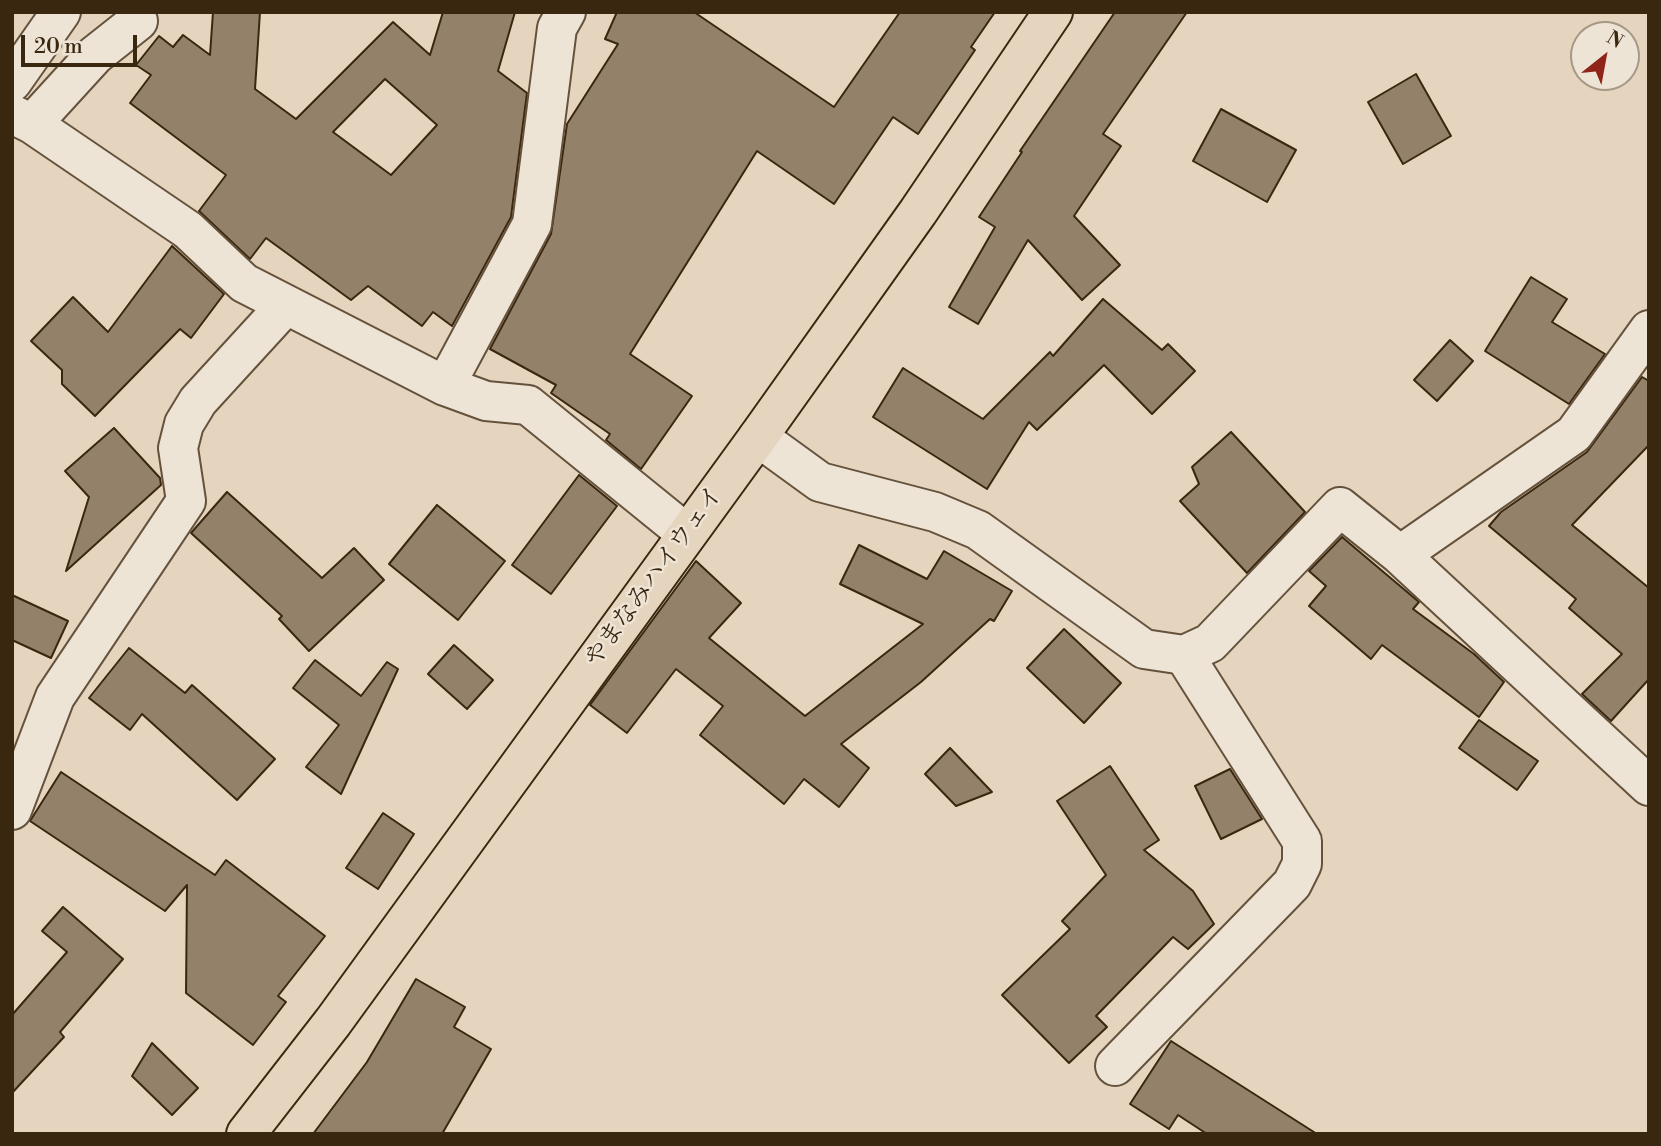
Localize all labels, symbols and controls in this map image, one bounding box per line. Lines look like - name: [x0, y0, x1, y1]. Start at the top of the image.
- scale bar: [24, 21, 140, 65]
- north arrow: [1570, 21, 1640, 91]
- text: N: [1602, 26, 1627, 54]
- text: 20 m: [34, 34, 83, 60]
- street label: やまなみハイウェイ: [580, 481, 730, 673]

